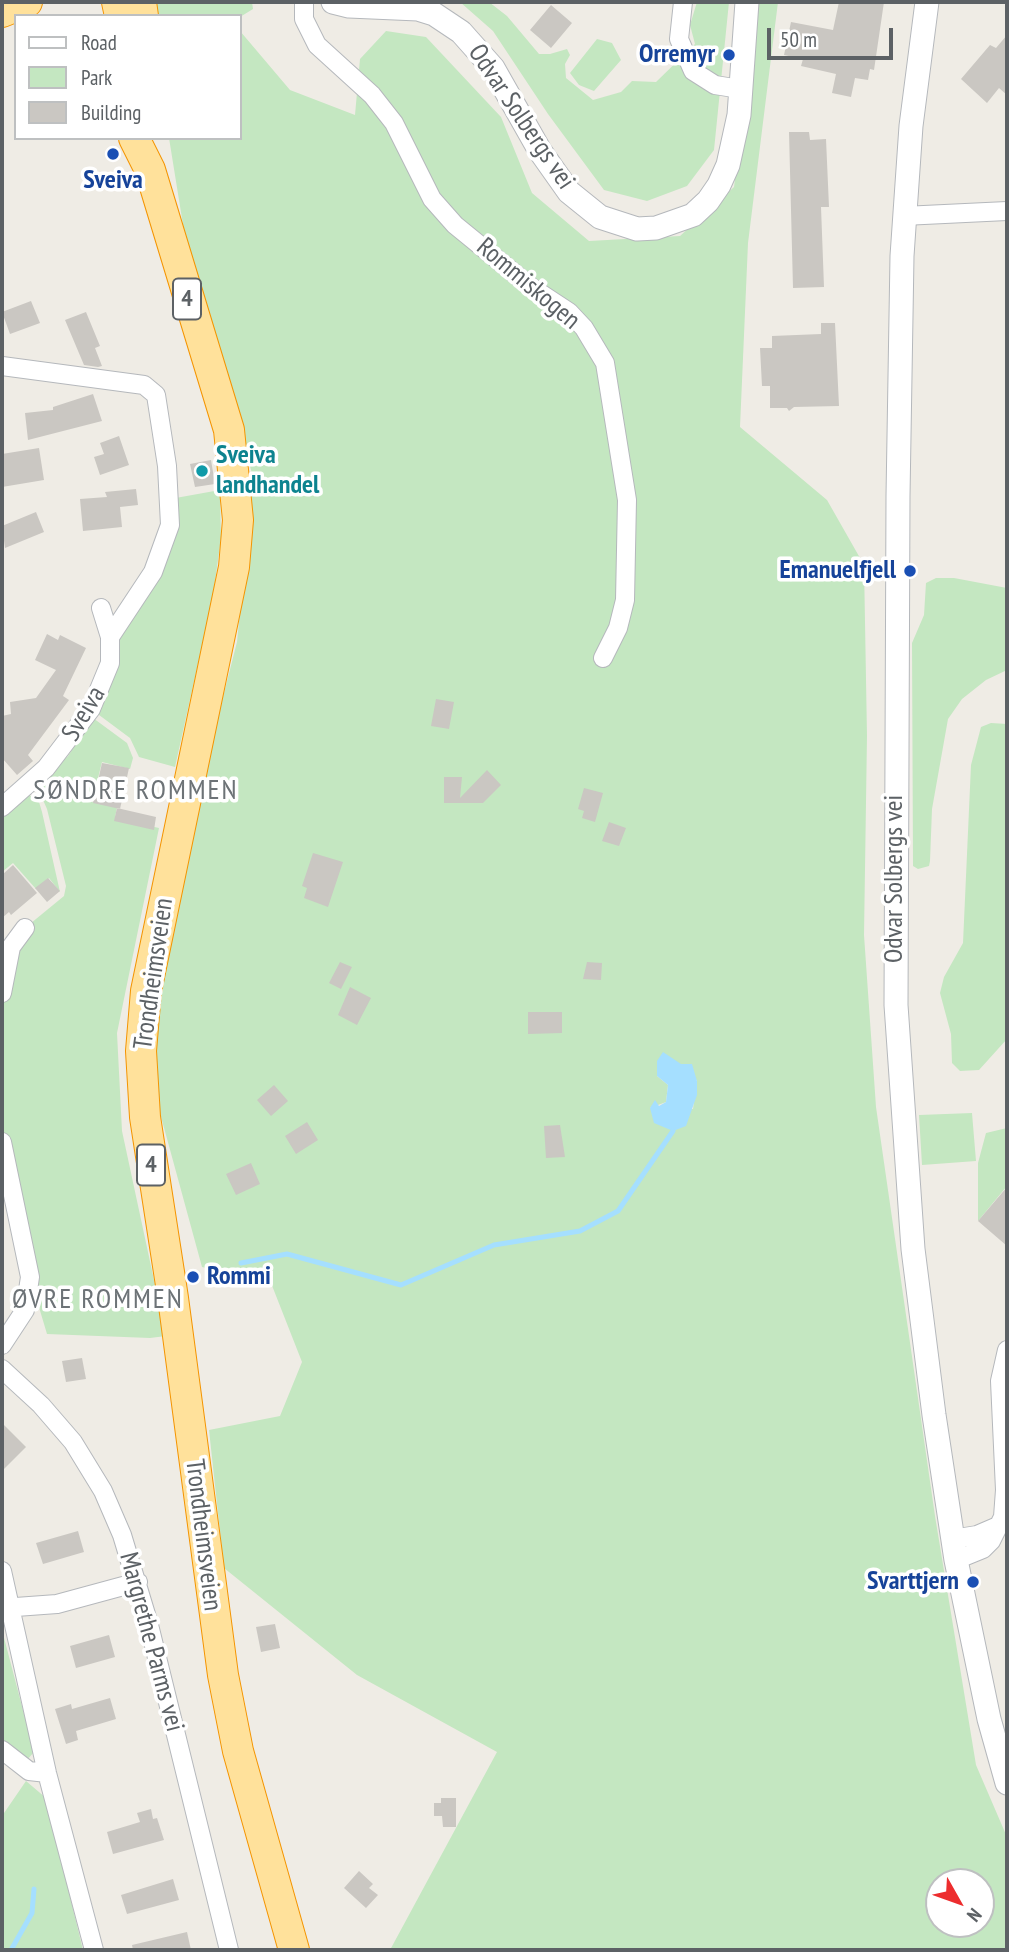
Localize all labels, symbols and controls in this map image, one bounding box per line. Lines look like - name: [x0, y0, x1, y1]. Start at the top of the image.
- legend: [14, 14, 242, 140]
- scale bar: [771, 14, 897, 58]
- text: 50 m: [780, 26, 817, 53]
- text: Road: [81, 29, 117, 56]
- street label: Odvar Solbergs vei: [461, 39, 581, 195]
- place label: Orremyr: [639, 39, 715, 71]
- marker: Orremyr: [721, 47, 737, 63]
- text: Park: [81, 64, 112, 91]
- text: Building: [81, 99, 141, 126]
- marker: Sveiva: [105, 146, 121, 162]
- place label: Sveiva: [83, 165, 143, 197]
- street label: Rommiskogen: [470, 232, 586, 336]
- road number: 4: [173, 278, 201, 320]
- place label: Sveiva landhandel: [216, 440, 319, 502]
- marker: Sveiva landhandel: [194, 463, 210, 479]
- place label: Emanuelfjell: [780, 555, 896, 587]
- marker: Emanuelfjell: [902, 563, 918, 579]
- street label: Sveiva: [56, 681, 112, 747]
- district label: SØNDRE ROMMEN: [35, 774, 237, 808]
- street label: Odvar Solbergs vei: [879, 795, 911, 963]
- street label: Trondheimsveien: [128, 896, 180, 1052]
- road number: 4: [137, 1144, 165, 1185]
- place label: Rommi: [207, 1261, 271, 1293]
- marker: Rommi: [185, 1269, 201, 1285]
- district label: ØVRE ROMMEN: [13, 1283, 183, 1317]
- street label: Trondheimsveien: [178, 1457, 228, 1613]
- street label: Margrethe Parms vei: [112, 1549, 190, 1735]
- place label: Svarttjern: [867, 1566, 959, 1598]
- marker: Svarttjern: [965, 1574, 981, 1590]
- north arrow: [925, 1868, 995, 1938]
- text: N: [962, 1904, 987, 1927]

